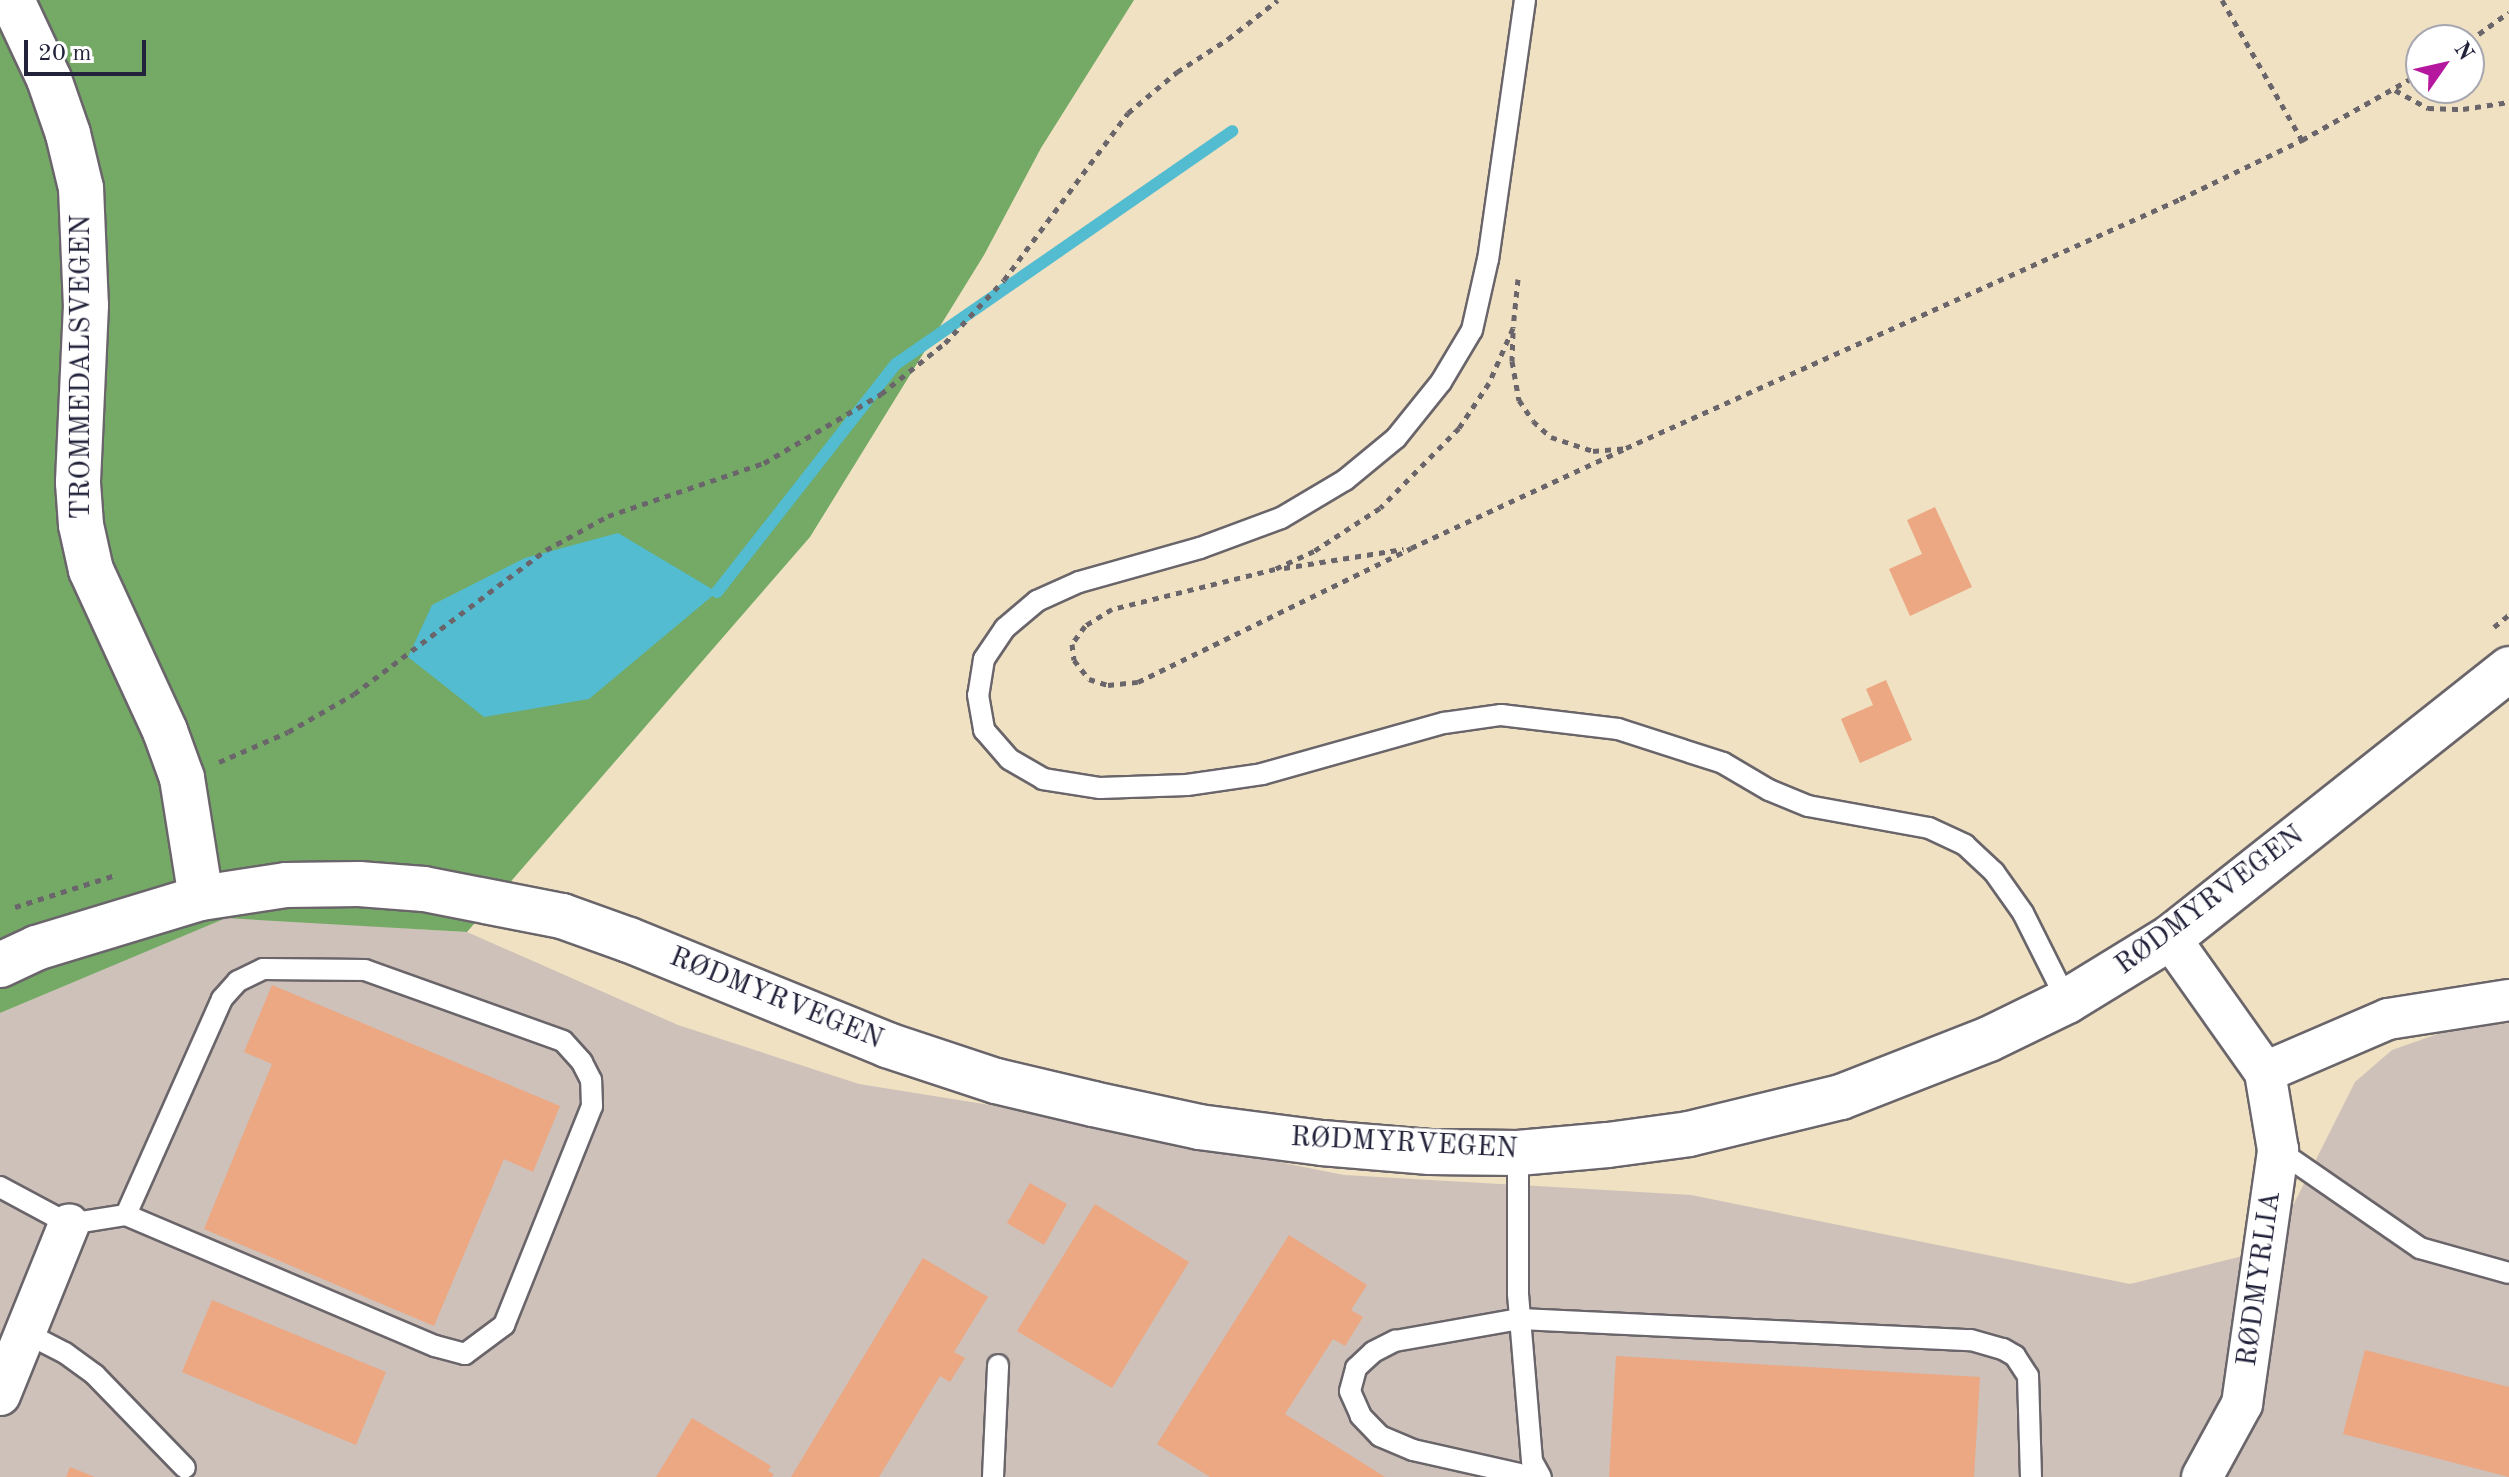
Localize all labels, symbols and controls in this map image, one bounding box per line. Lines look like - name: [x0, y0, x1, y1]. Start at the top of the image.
- scale bar: [28, 24, 150, 74]
- north arrow: [2405, 24, 2485, 104]
- text: N: [2449, 39, 2477, 65]
- text: 20 m: [38, 42, 92, 66]
- street label: TROMMEDALSVEGEN: [65, 214, 99, 520]
- street label: RØDMYRVEGEN: [2109, 819, 2311, 983]
- street label: RØDMYRVEGEN: [664, 941, 888, 1057]
- street label: RØDMYRVEGEN: [1290, 1121, 1518, 1167]
- street label: RØDMYRLIA: [2231, 1189, 2289, 1369]

